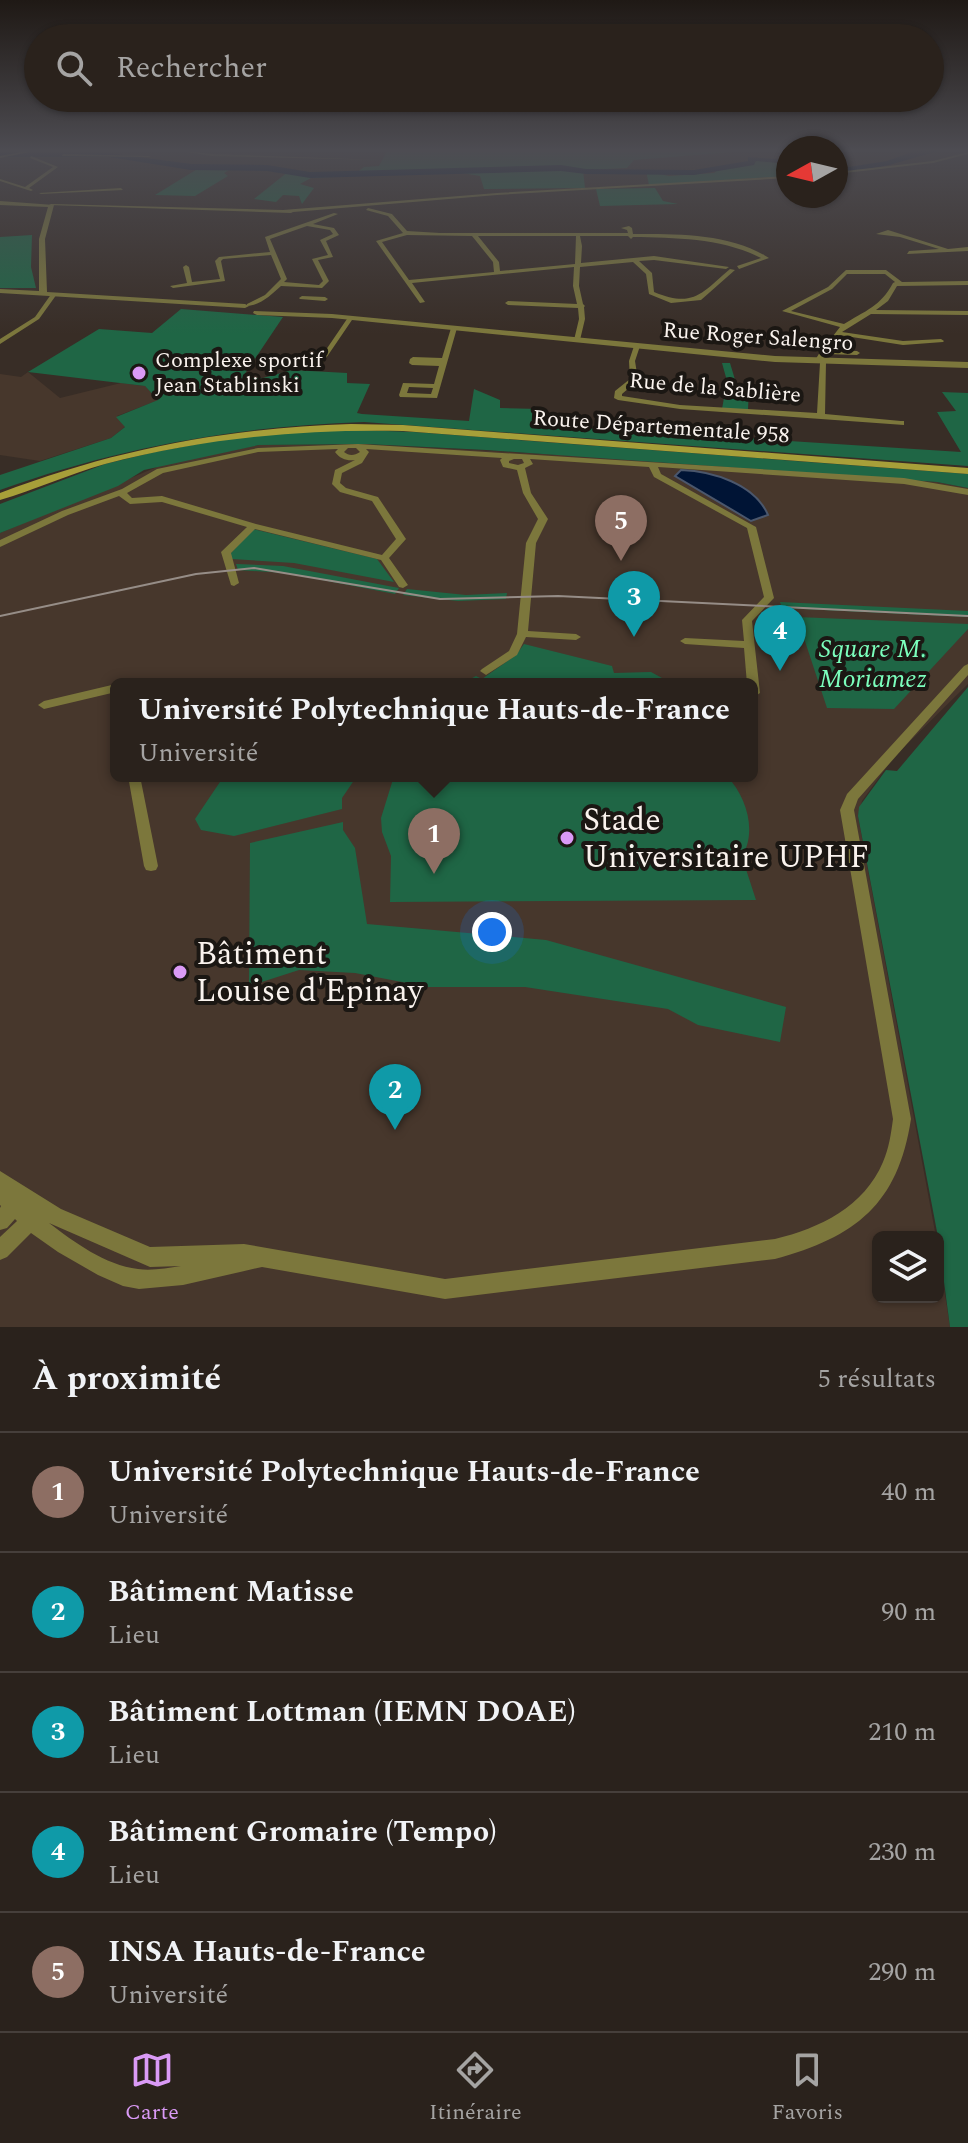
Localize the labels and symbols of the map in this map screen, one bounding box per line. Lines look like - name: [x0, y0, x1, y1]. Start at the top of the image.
- north arrow: [776, 136, 848, 208]
- street label: Rue Roger Salengro: [662, 314, 854, 360]
- place label: Complexe sportif Jean Stablinski: [155, 344, 324, 402]
- marker: Complexe sportif Jean Stablinski: [130, 364, 148, 382]
- street label: Rue de la Sablière: [628, 364, 802, 412]
- street label: Route Départementale 958: [531, 402, 791, 452]
- pin: 5: [595, 495, 647, 561]
- pin: 3: [608, 571, 660, 637]
- pin: 4: [754, 605, 806, 671]
- park label: Square M. Moriamez: [819, 629, 927, 699]
- place label: Stade Universitaire UPHF: [583, 796, 869, 882]
- pin: 1: [408, 808, 460, 874]
- marker: Stade Universitaire UPHF: [558, 829, 576, 847]
- your location: [472, 912, 512, 952]
- place label: Bâtiment Louise d'Epinay: [196, 930, 425, 1016]
- marker: Bâtiment Louise d'Epinay: [171, 963, 189, 981]
- pin: 2: [369, 1064, 421, 1130]

